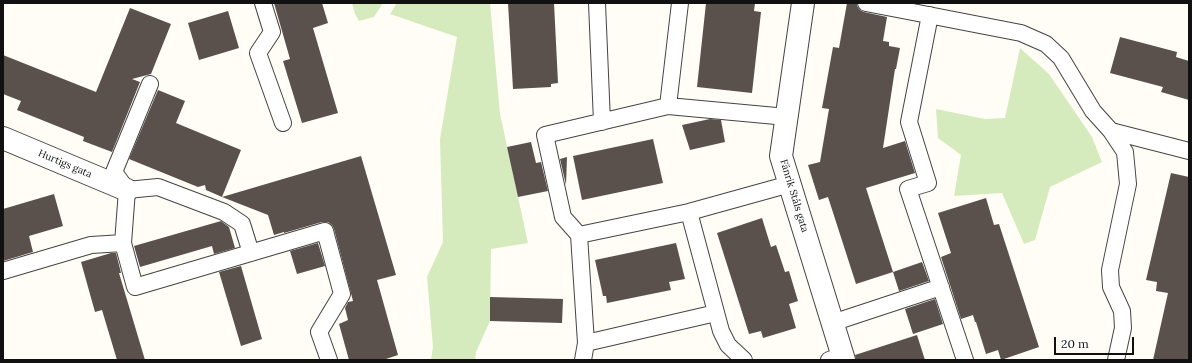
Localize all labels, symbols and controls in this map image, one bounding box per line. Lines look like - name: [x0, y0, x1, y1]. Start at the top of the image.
- street label: Hurtigs gata: [36, 147, 94, 181]
- street label: Fänrik Ståls gata: [777, 158, 811, 234]
- scale bar: [1056, 329, 1136, 355]
- text: 20 m: [1061, 336, 1089, 351]

